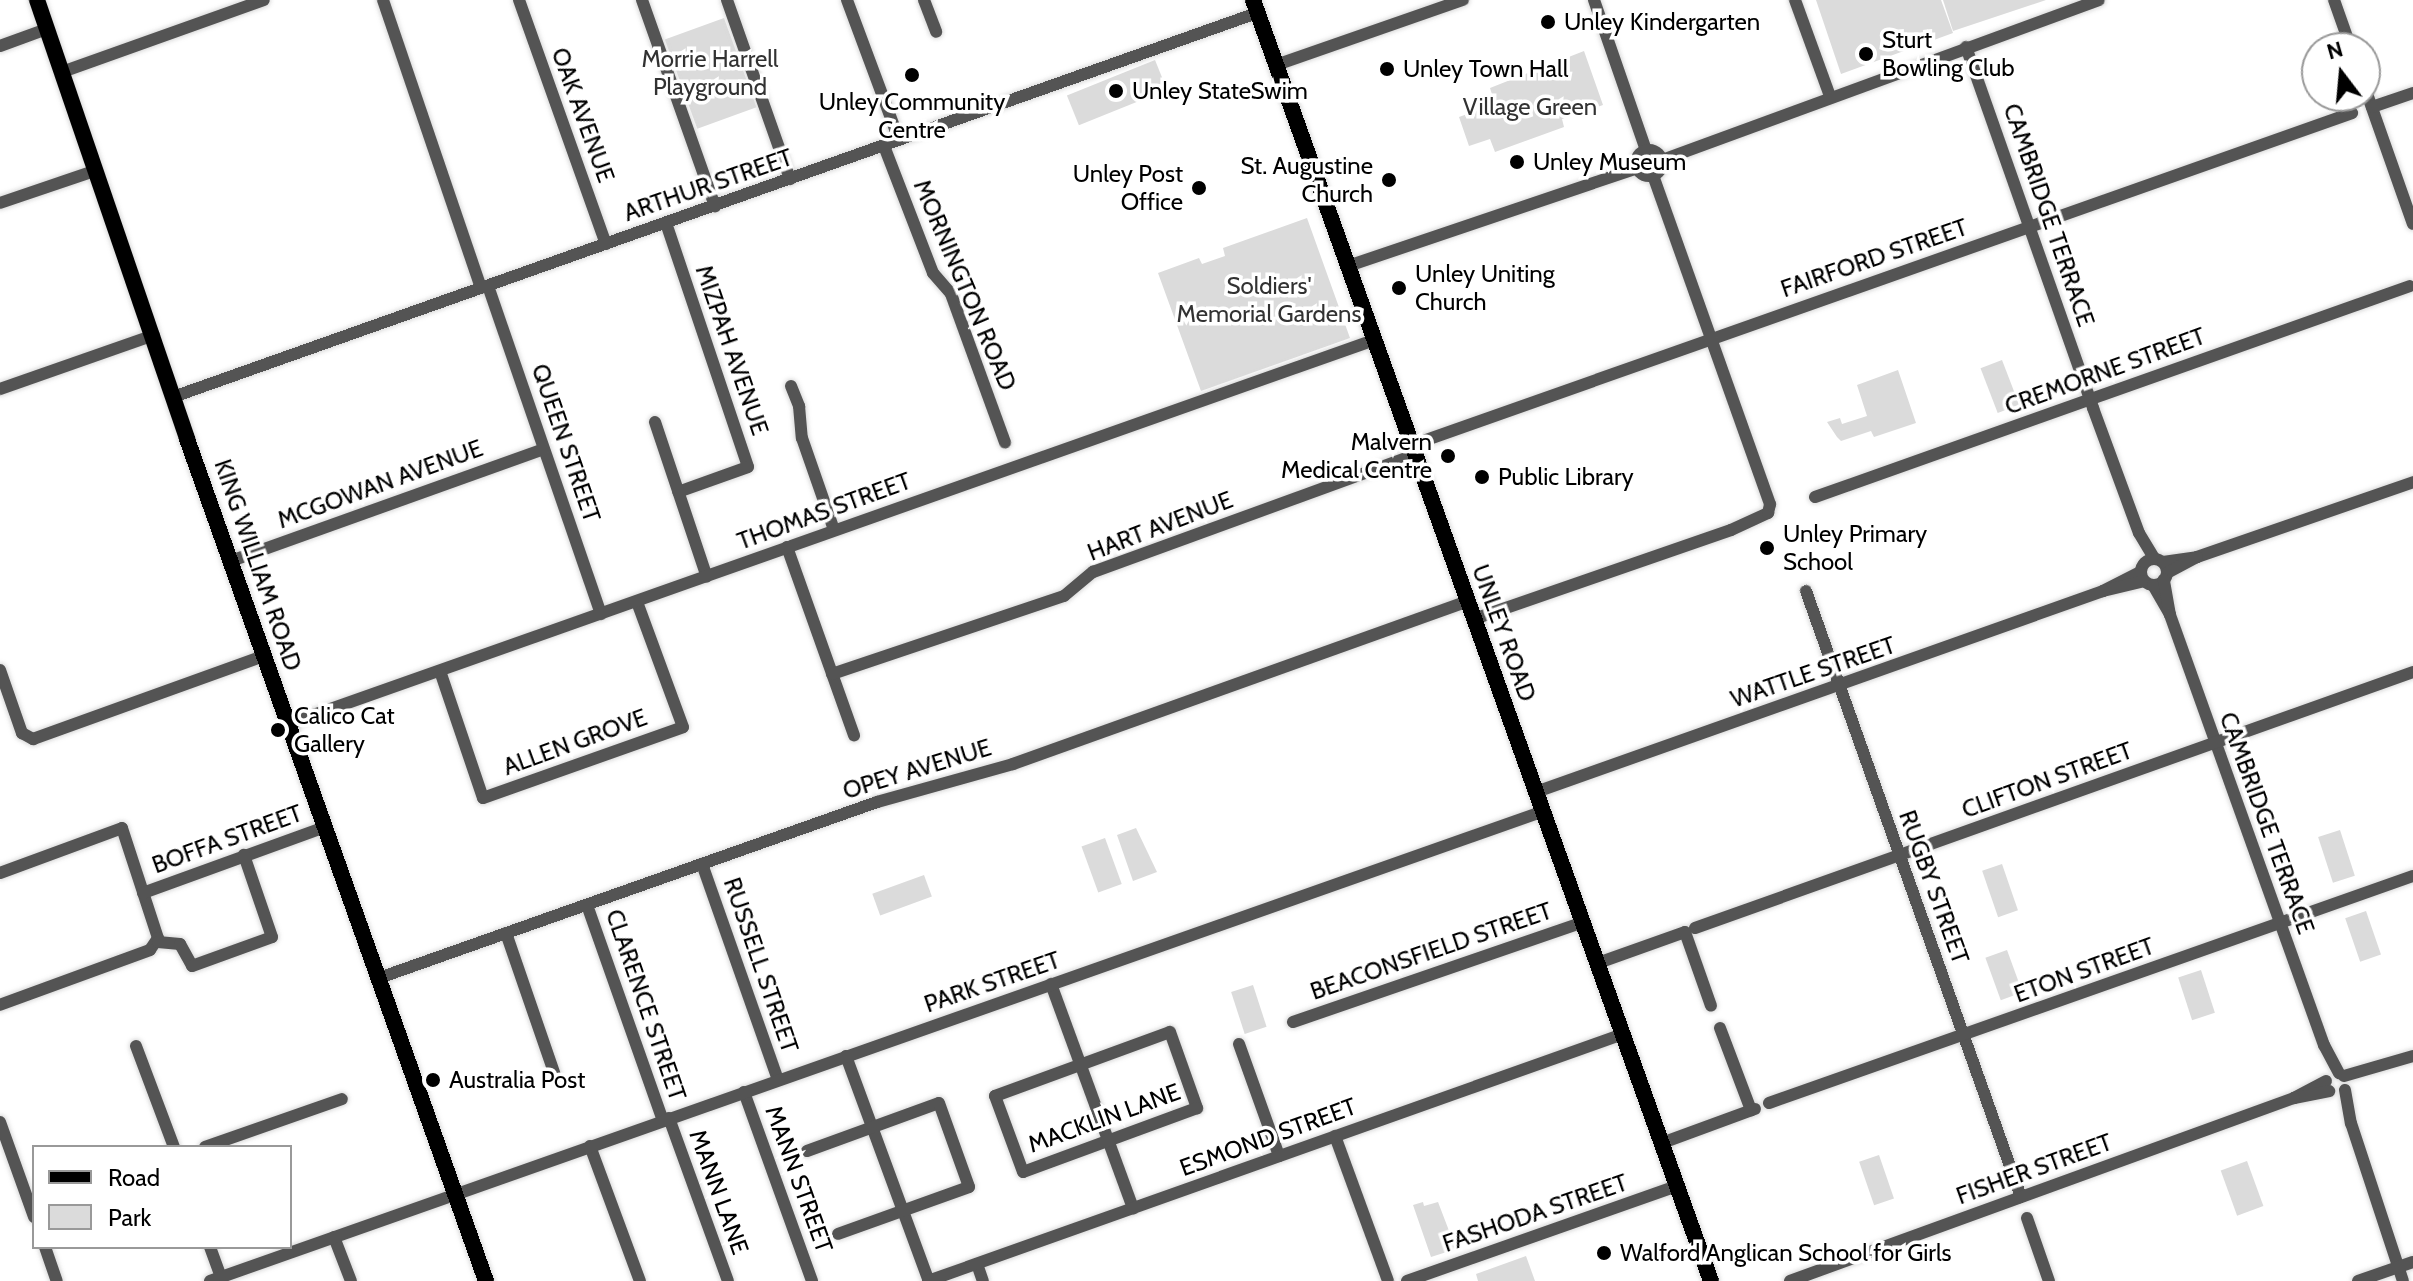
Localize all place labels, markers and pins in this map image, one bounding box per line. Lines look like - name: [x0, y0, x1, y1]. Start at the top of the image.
- place label: Unley Kindergarten: [1564, 8, 1760, 36]
- marker: Unley Kindergarten: [1539, 13, 1557, 31]
- place label: Sturt Bowling Club: [1882, 26, 2015, 82]
- marker: Sturt Bowling Club: [1857, 45, 1875, 63]
- place label: Unley Town Hall: [1403, 55, 1568, 83]
- marker: Unley Town Hall: [1378, 60, 1396, 78]
- marker: Unley Community Centre: [903, 66, 921, 84]
- place label: Unley StateSwim: [1132, 77, 1308, 105]
- marker: Unley StateSwim: [1107, 82, 1125, 100]
- place label: Unley Community Centre: [819, 88, 1005, 144]
- place label: Unley Museum: [1533, 148, 1686, 176]
- place label: St. Augustine Church: [1240, 152, 1373, 208]
- marker: Unley Museum: [1508, 153, 1526, 171]
- place label: Unley Post Office: [1073, 160, 1183, 216]
- marker: St. Augustine Church: [1380, 171, 1398, 189]
- marker: Unley Post Office: [1190, 179, 1208, 197]
- place label: Unley Uniting Church: [1415, 260, 1555, 316]
- marker: Unley Uniting Church: [1390, 279, 1408, 297]
- place label: Malvern Medical Centre: [1281, 428, 1432, 484]
- marker: Malvern Medical Centre: [1439, 447, 1457, 465]
- place label: Public Library: [1498, 463, 1634, 491]
- marker: Public Library: [1473, 468, 1491, 486]
- place label: Unley Primary School: [1783, 520, 1927, 576]
- marker: Unley Primary School: [1758, 539, 1776, 557]
- place label: Calico Cat Gallery: [294, 702, 395, 758]
- marker: Calico Cat Gallery: [269, 721, 287, 739]
- place label: Australia Post: [449, 1066, 585, 1094]
- marker: Australia Post: [424, 1071, 442, 1089]
- place label: Walford Anglican School for Girls: [1620, 1239, 1951, 1267]
- marker: Walford Anglican School for Girls: [1595, 1244, 1613, 1262]

